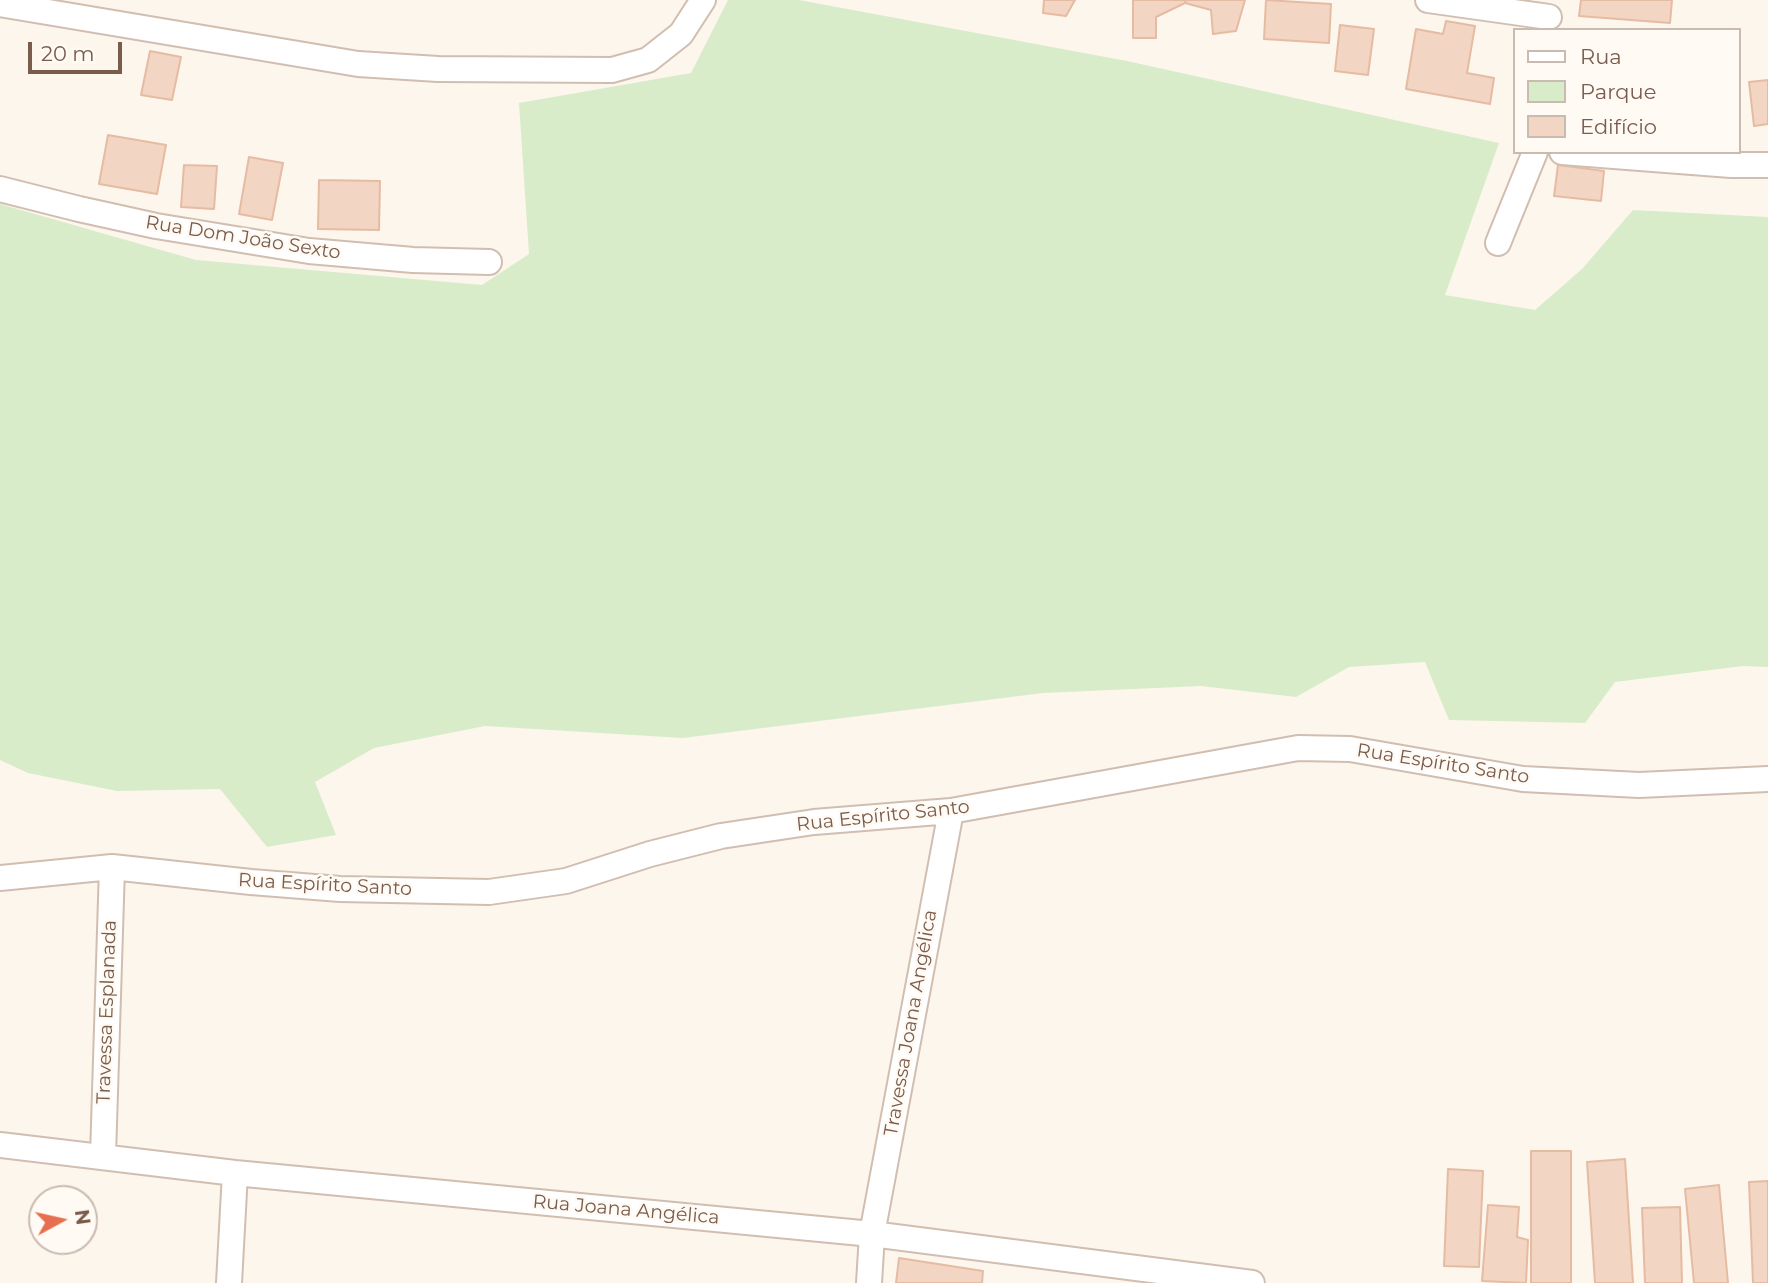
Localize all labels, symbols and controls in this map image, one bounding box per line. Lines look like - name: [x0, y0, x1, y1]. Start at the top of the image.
- scale bar: [32, 28, 126, 72]
- legend: [1512, 28, 1740, 154]
- text: 20 m: [41, 41, 95, 66]
- text: Rua: [1580, 44, 1622, 69]
- text: Parque: [1580, 79, 1656, 104]
- text: Edifício: [1580, 114, 1657, 139]
- street label: Rua Dom João Sexto: [144, 211, 342, 265]
- street label: Rua Espírito Santo: [1355, 739, 1531, 789]
- street label: Rua Espírito Santo: [795, 796, 971, 836]
- street label: Rua Espírito Santo: [237, 869, 413, 901]
- street label: Travessa Joana Angélica: [880, 908, 942, 1138]
- street label: Travessa Esplanada: [92, 920, 122, 1104]
- north arrow: [28, 1185, 98, 1255]
- street label: Rua Joana Angélica: [532, 1190, 720, 1230]
- text: N: [70, 1208, 95, 1226]

